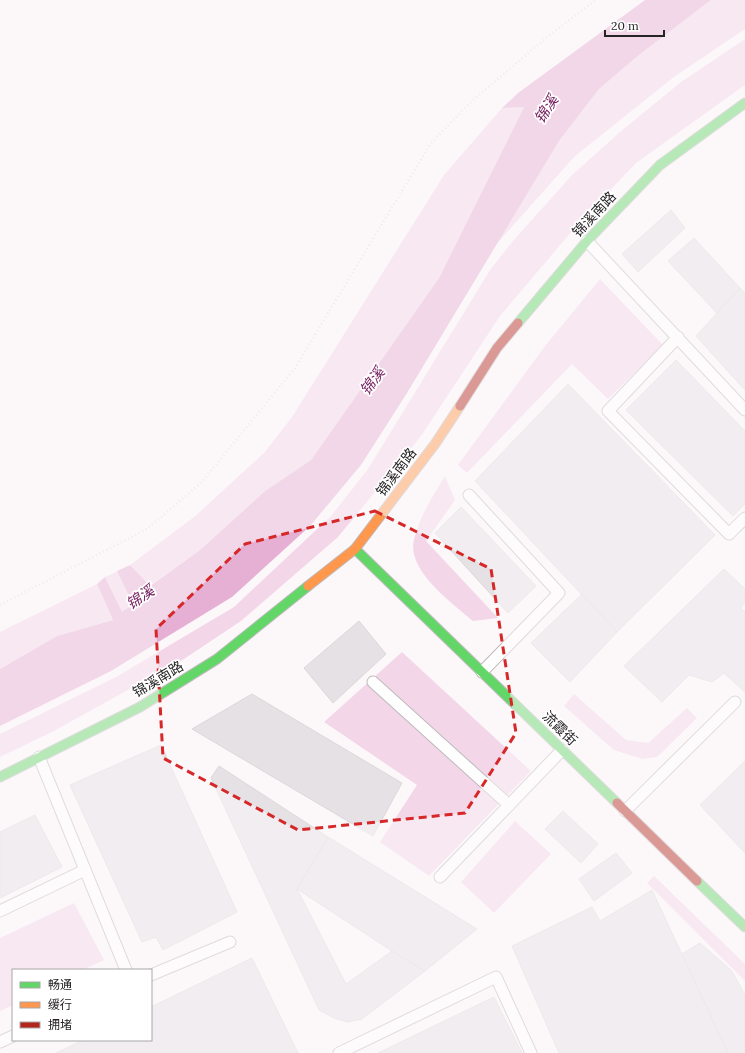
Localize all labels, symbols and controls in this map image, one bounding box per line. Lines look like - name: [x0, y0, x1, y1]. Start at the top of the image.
- scale bar: [605, 12, 664, 38]
- text: 20 m: [611, 18, 639, 33]
- water label: 锦溪: [530, 90, 563, 127]
- street label: 锦溪南路: [568, 187, 620, 241]
- water label: 锦溪: [355, 362, 390, 399]
- street label: 锦溪南路: [372, 444, 420, 500]
- water label: 锦溪: [122, 580, 159, 613]
- street label: 锦溪南路: [129, 657, 187, 701]
- street label: 流霞街: [539, 707, 581, 749]
- legend: [12, 969, 152, 1041]
- text: 畅通: [48, 977, 72, 992]
- text: 缓行: [48, 997, 72, 1012]
- text: 拥堵: [48, 1017, 72, 1032]

